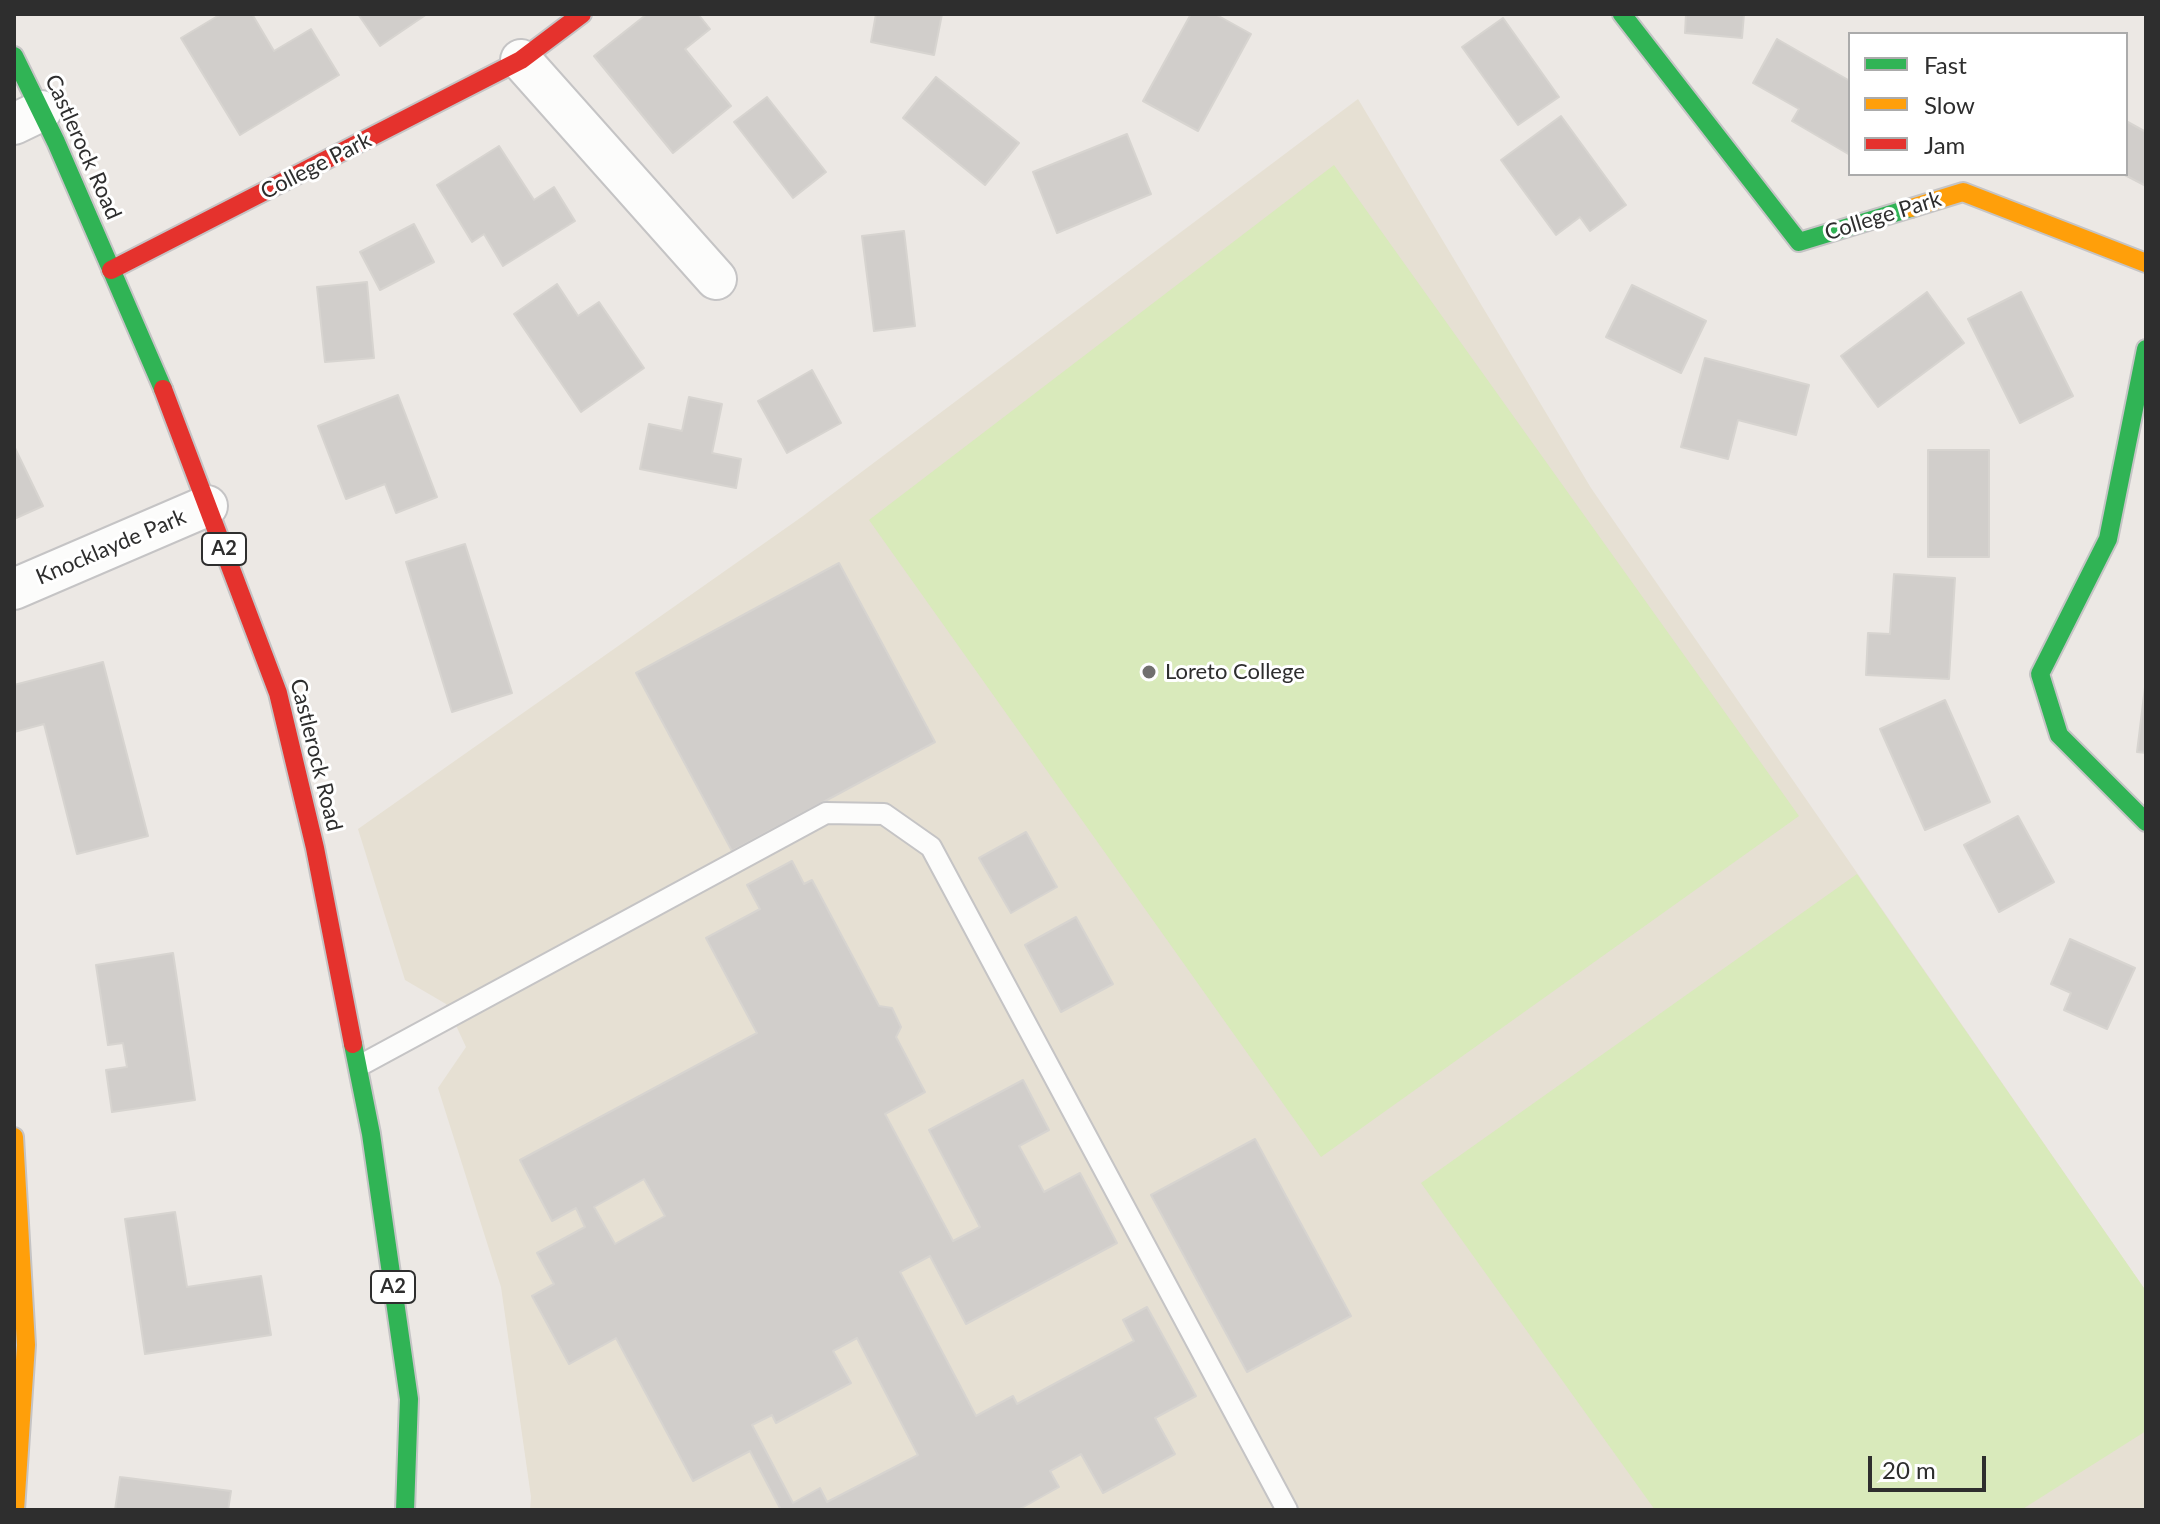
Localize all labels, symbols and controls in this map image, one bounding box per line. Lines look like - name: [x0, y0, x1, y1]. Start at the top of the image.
- legend: [1848, 32, 2128, 176]
- text: Fast: [1924, 50, 1967, 79]
- street label: Castlerock Road: [39, 70, 127, 224]
- text: Slow: [1924, 90, 1975, 119]
- street label: College Park: [256, 127, 376, 205]
- text: Jam: [1924, 130, 1965, 159]
- street label: College Park: [1822, 186, 1944, 246]
- street label: Knocklayde Park: [32, 504, 190, 590]
- road number: A2: [202, 533, 246, 565]
- place label: Loreto College: [1165, 659, 1305, 685]
- marker: Loreto College: [1140, 663, 1158, 681]
- street label: Castlerock Road: [284, 676, 348, 834]
- road number: A2: [371, 1271, 415, 1303]
- scale bar: [1872, 1440, 1990, 1490]
- text: 20 m: [1882, 1455, 1936, 1484]

